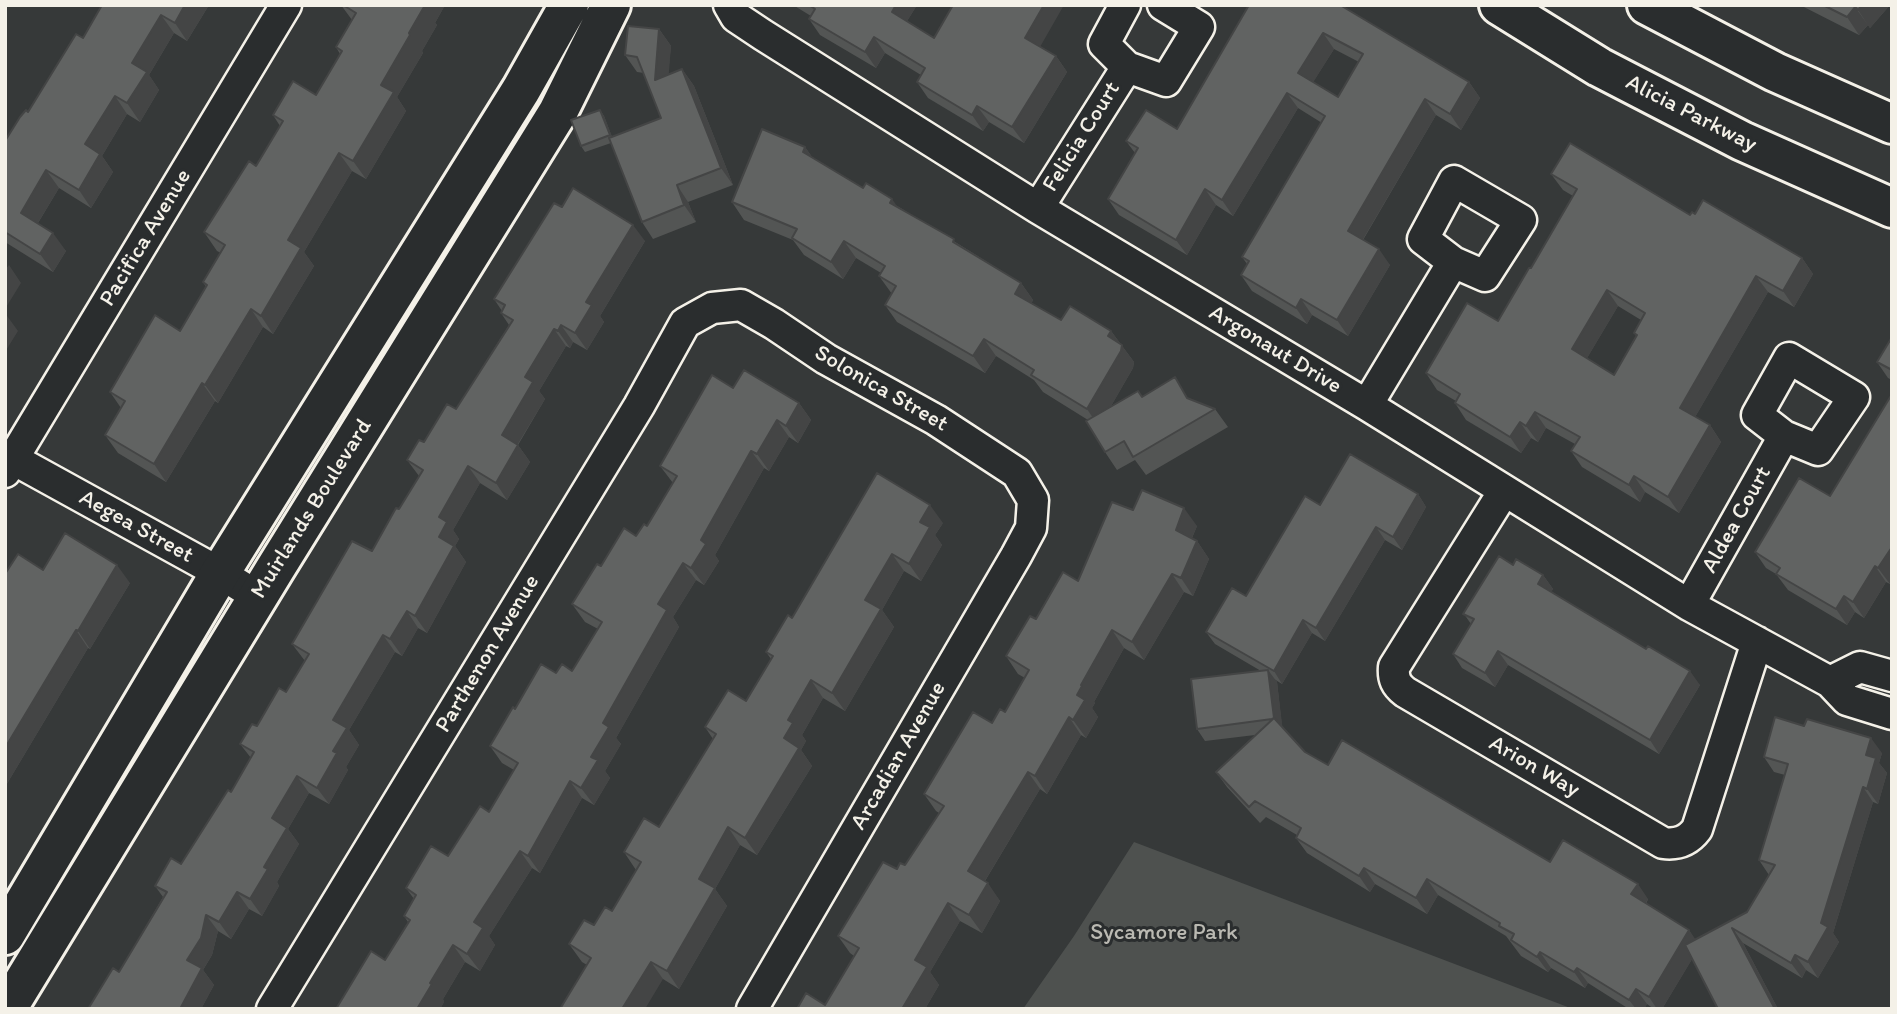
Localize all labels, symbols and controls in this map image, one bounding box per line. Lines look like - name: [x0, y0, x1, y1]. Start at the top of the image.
- street label: Alicia Parkway: [1621, 69, 1761, 159]
- street label: Felicia Court: [1037, 77, 1127, 197]
- street label: Pacifica Avenue: [94, 164, 198, 312]
- street label: Argonaut Drive: [1204, 300, 1346, 400]
- street label: Solonica Street: [809, 340, 953, 438]
- street label: Muirlands Boulevard: [246, 414, 378, 604]
- street label: Aldea Court: [1696, 462, 1778, 578]
- street label: Aegea Street: [74, 484, 198, 570]
- street label: Parthenon Avenue: [430, 570, 546, 738]
- street label: Arcadian Avenue: [845, 677, 953, 835]
- street label: Arion Way: [1484, 730, 1584, 804]
- park label: Sycamore Park: [1090, 919, 1238, 947]

